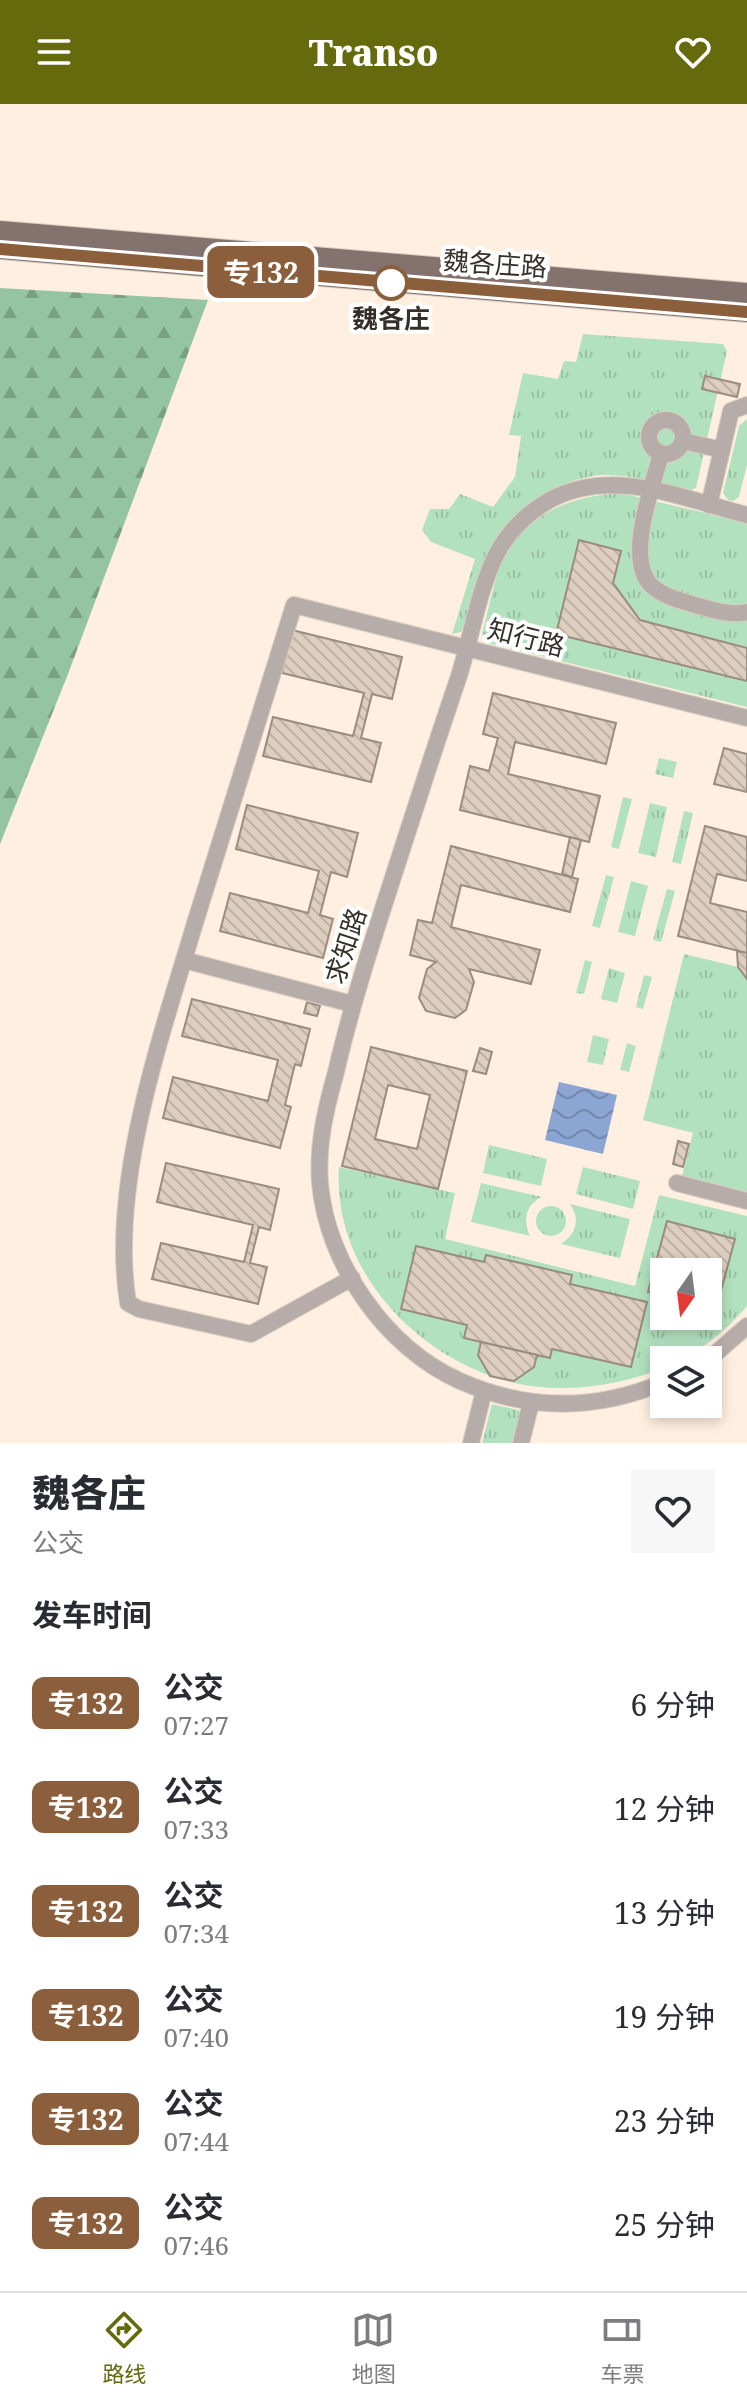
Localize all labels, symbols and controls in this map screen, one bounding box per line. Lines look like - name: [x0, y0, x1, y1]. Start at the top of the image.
- text: Transo: [309, 28, 438, 77]
- icon: menu: [32, 30, 76, 74]
- icon: heart: [671, 30, 715, 74]
- street label: 魏各庄路: [442, 241, 548, 285]
- line badge: 专132: [205, 246, 317, 298]
- text: 专132: [223, 253, 299, 291]
- marker: 魏各庄: [374, 266, 408, 300]
- place label: 魏各庄: [352, 300, 430, 336]
- street label: 知行路: [484, 610, 568, 664]
- street label: 求知路: [316, 903, 374, 988]
- north arrow: [650, 1258, 722, 1330]
- map controls: [650, 1258, 722, 1418]
- button: layers: [650, 1346, 722, 1418]
- text: 魏各庄: [32, 1466, 146, 1518]
- button: heart: [631, 1469, 715, 1553]
- text: 公交: [32, 1524, 84, 1560]
- text: 发车时间: [32, 1594, 152, 1635]
- text: 公交: [163, 1666, 223, 1707]
- text: 专132: [48, 1684, 123, 1722]
- text: 6 分钟: [630, 1684, 715, 1725]
- text: 07:27: [163, 1707, 229, 1743]
- text: 公交: [163, 1770, 223, 1811]
- text: 专132: [48, 1788, 123, 1826]
- text: 12 分钟: [614, 1788, 715, 1829]
- text: 07:33: [163, 1811, 229, 1847]
- text: 公交: [163, 1874, 223, 1915]
- text: 专132: [48, 1892, 123, 1930]
- text: 13 分钟: [614, 1892, 715, 1933]
- text: 07:34: [163, 1915, 229, 1951]
- text: 公交: [163, 1978, 223, 2019]
- text: 专132: [48, 1996, 123, 2034]
- text: 19 分钟: [614, 1996, 715, 2037]
- text: 07:40: [163, 2019, 229, 2055]
- text: 公交: [163, 2082, 223, 2123]
- text: 专132: [48, 2100, 123, 2138]
- text: 23 分钟: [614, 2100, 715, 2141]
- text: 07:44: [163, 2123, 229, 2159]
- text: 公交: [163, 2186, 223, 2227]
- text: 专132: [48, 2204, 123, 2242]
- text: 25 分钟: [614, 2204, 715, 2245]
- text: 07:46: [163, 2227, 229, 2263]
- tab: 路线: [102, 2308, 147, 2388]
- tab: 地图: [351, 2308, 396, 2388]
- tab: 车票: [600, 2308, 645, 2388]

